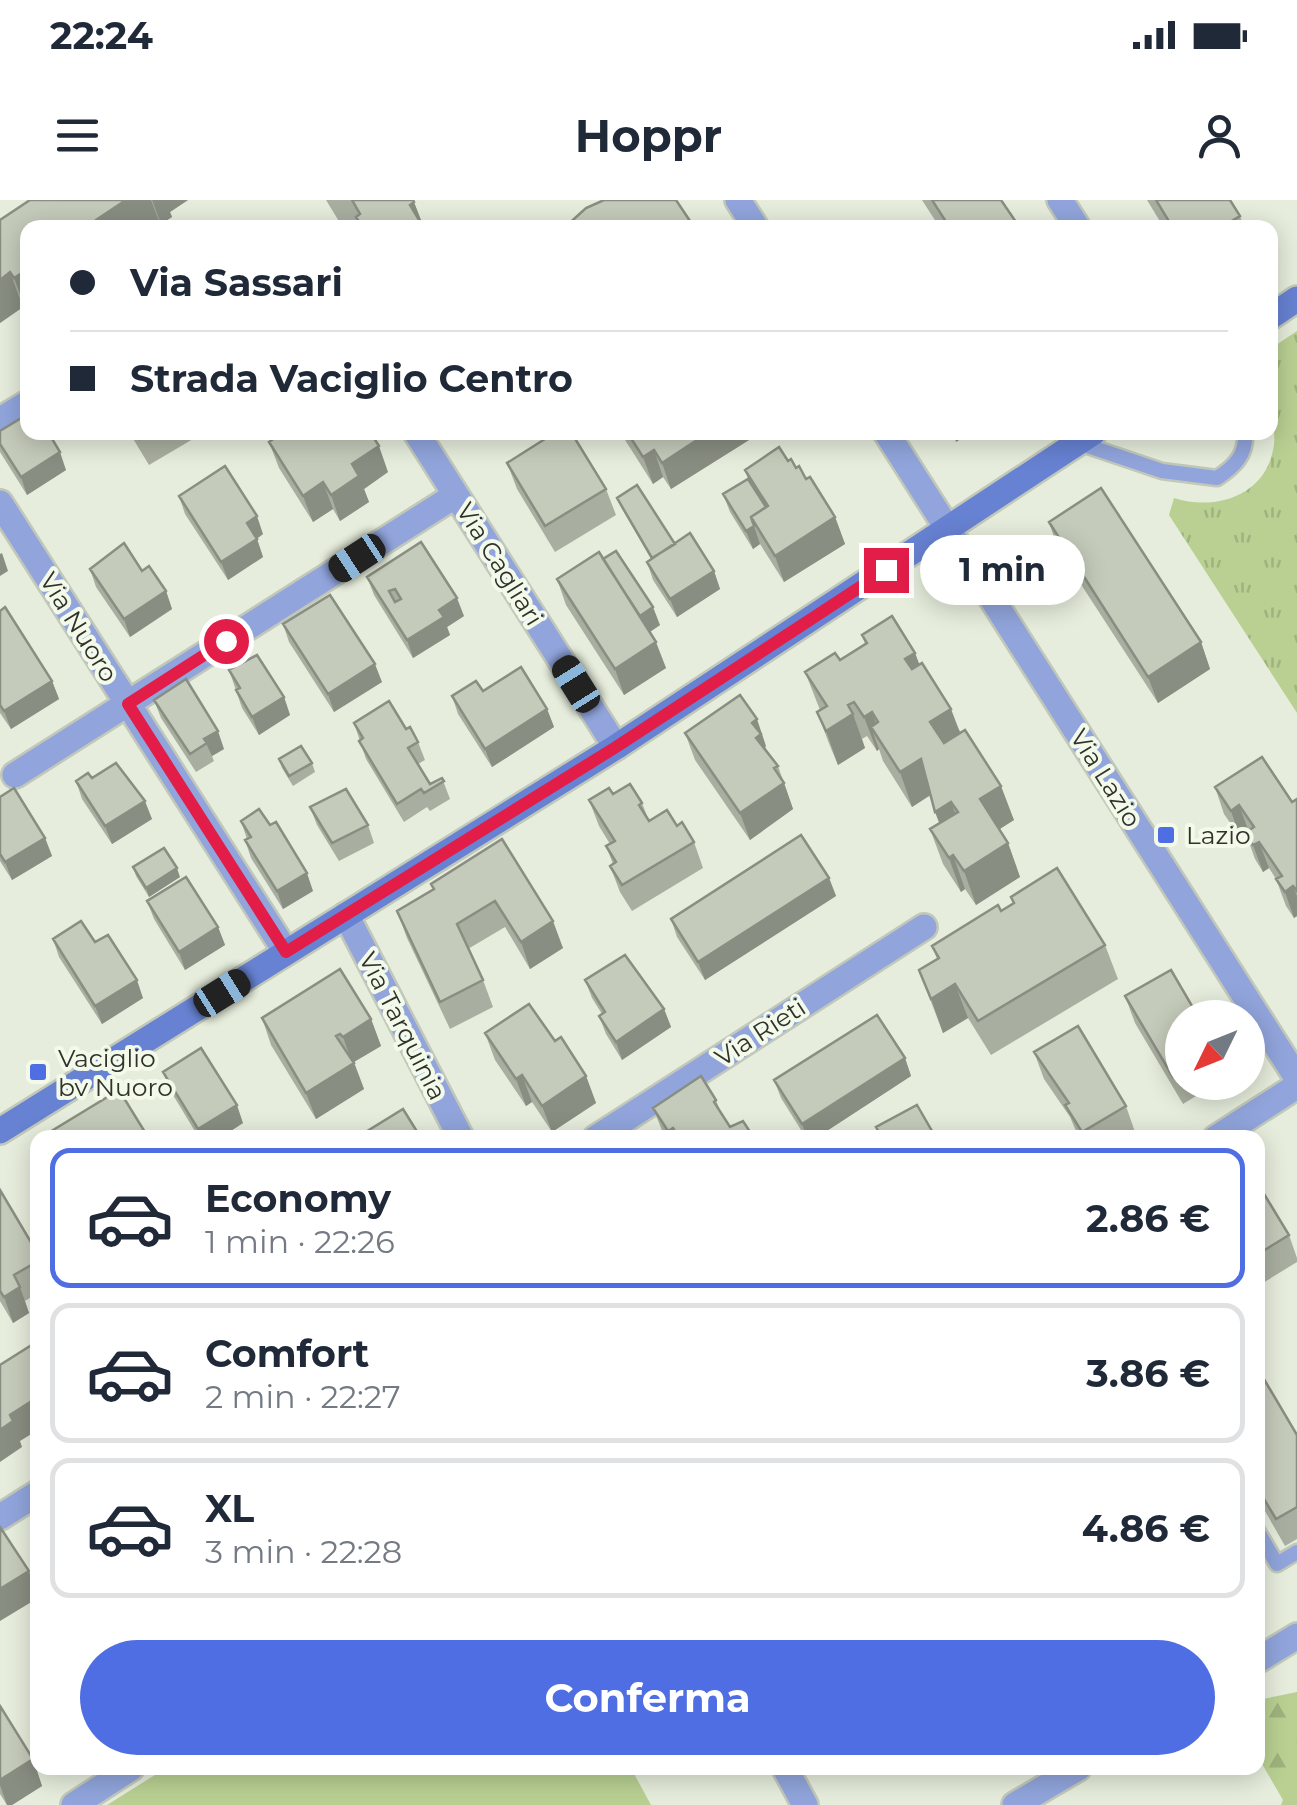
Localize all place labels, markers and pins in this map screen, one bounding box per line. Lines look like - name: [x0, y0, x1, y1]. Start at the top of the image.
- place label: Lazio: [1186, 820, 1251, 850]
- marker: Lazio: [1155, 824, 1177, 846]
- place label: Vaciglio bv Nuoro: [58, 1043, 173, 1102]
- marker: Vaciglio bv Nuoro: [27, 1061, 49, 1083]

